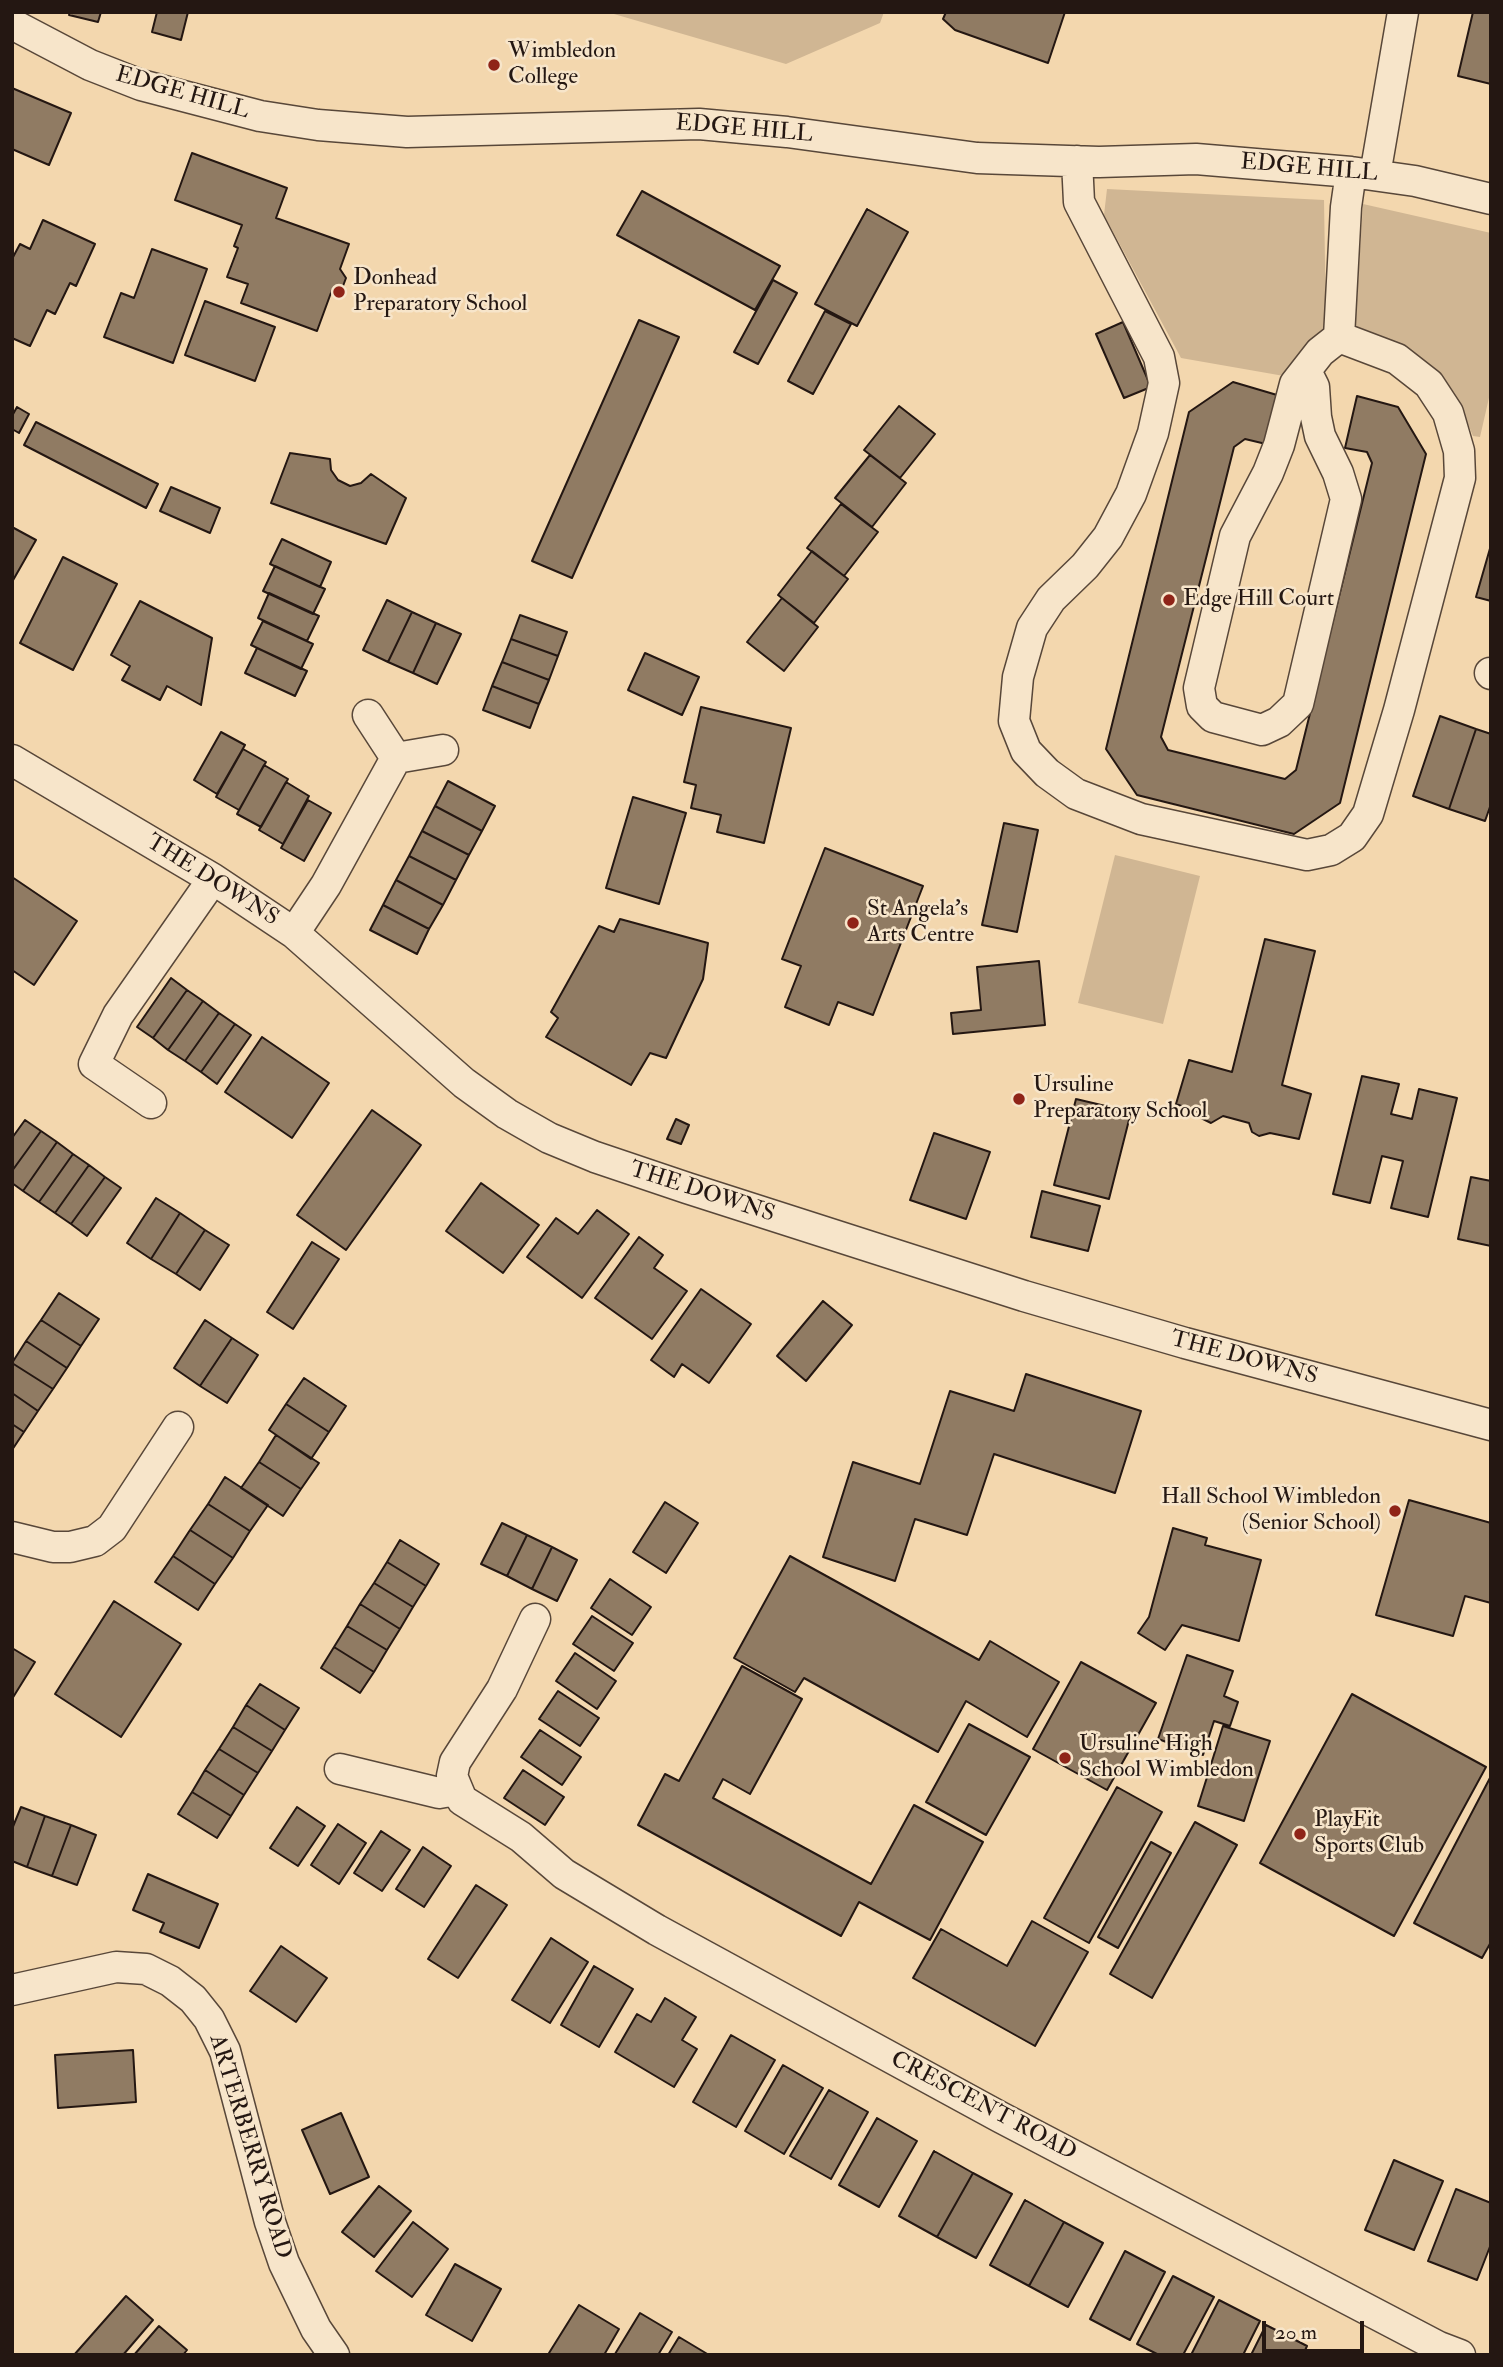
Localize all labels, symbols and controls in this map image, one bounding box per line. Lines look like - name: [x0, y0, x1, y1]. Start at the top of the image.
- place label: Wimbledon College: [508, 38, 616, 92]
- marker: Wimbledon College: [486, 57, 502, 73]
- street label: EDGE HILL: [112, 62, 252, 126]
- street label: EDGE HILL: [674, 110, 814, 150]
- street label: EDGE HILL: [1239, 149, 1379, 189]
- place label: Donhead Preparatory School: [353, 265, 528, 319]
- marker: Donhead Preparatory School: [331, 284, 347, 300]
- place label: Edge Hill Court: [1183, 586, 1334, 614]
- marker: Edge Hill Court: [1161, 592, 1177, 608]
- street label: THE DOWNS: [141, 829, 283, 933]
- place label: St Angela's Arts Centre: [867, 896, 974, 950]
- marker: St Angela's Arts Centre: [845, 915, 861, 931]
- place label: Ursuline Preparatory School: [1033, 1072, 1208, 1126]
- marker: Ursuline Preparatory School: [1011, 1091, 1027, 1107]
- street label: THE DOWNS: [626, 1157, 778, 1229]
- street label: THE DOWNS: [1168, 1326, 1320, 1392]
- place label: Hall School Wimbledon (Senior School): [1161, 1484, 1381, 1538]
- marker: Hall School Wimbledon (Senior School): [1387, 1503, 1403, 1519]
- place label: Ursuline High School Wimbledon: [1079, 1731, 1254, 1785]
- marker: Ursuline High School Wimbledon: [1057, 1750, 1073, 1766]
- place label: PlayFit Sports Club: [1314, 1807, 1424, 1861]
- marker: PlayFit Sports Club: [1292, 1826, 1308, 1842]
- street label: ARTERBERRY ROAD: [202, 2032, 296, 2262]
- street label: CRESCENT ROAD: [885, 2046, 1081, 2168]
- scale bar: [1265, 2308, 1366, 2352]
- text: 20 m: [1275, 2319, 1317, 2346]

